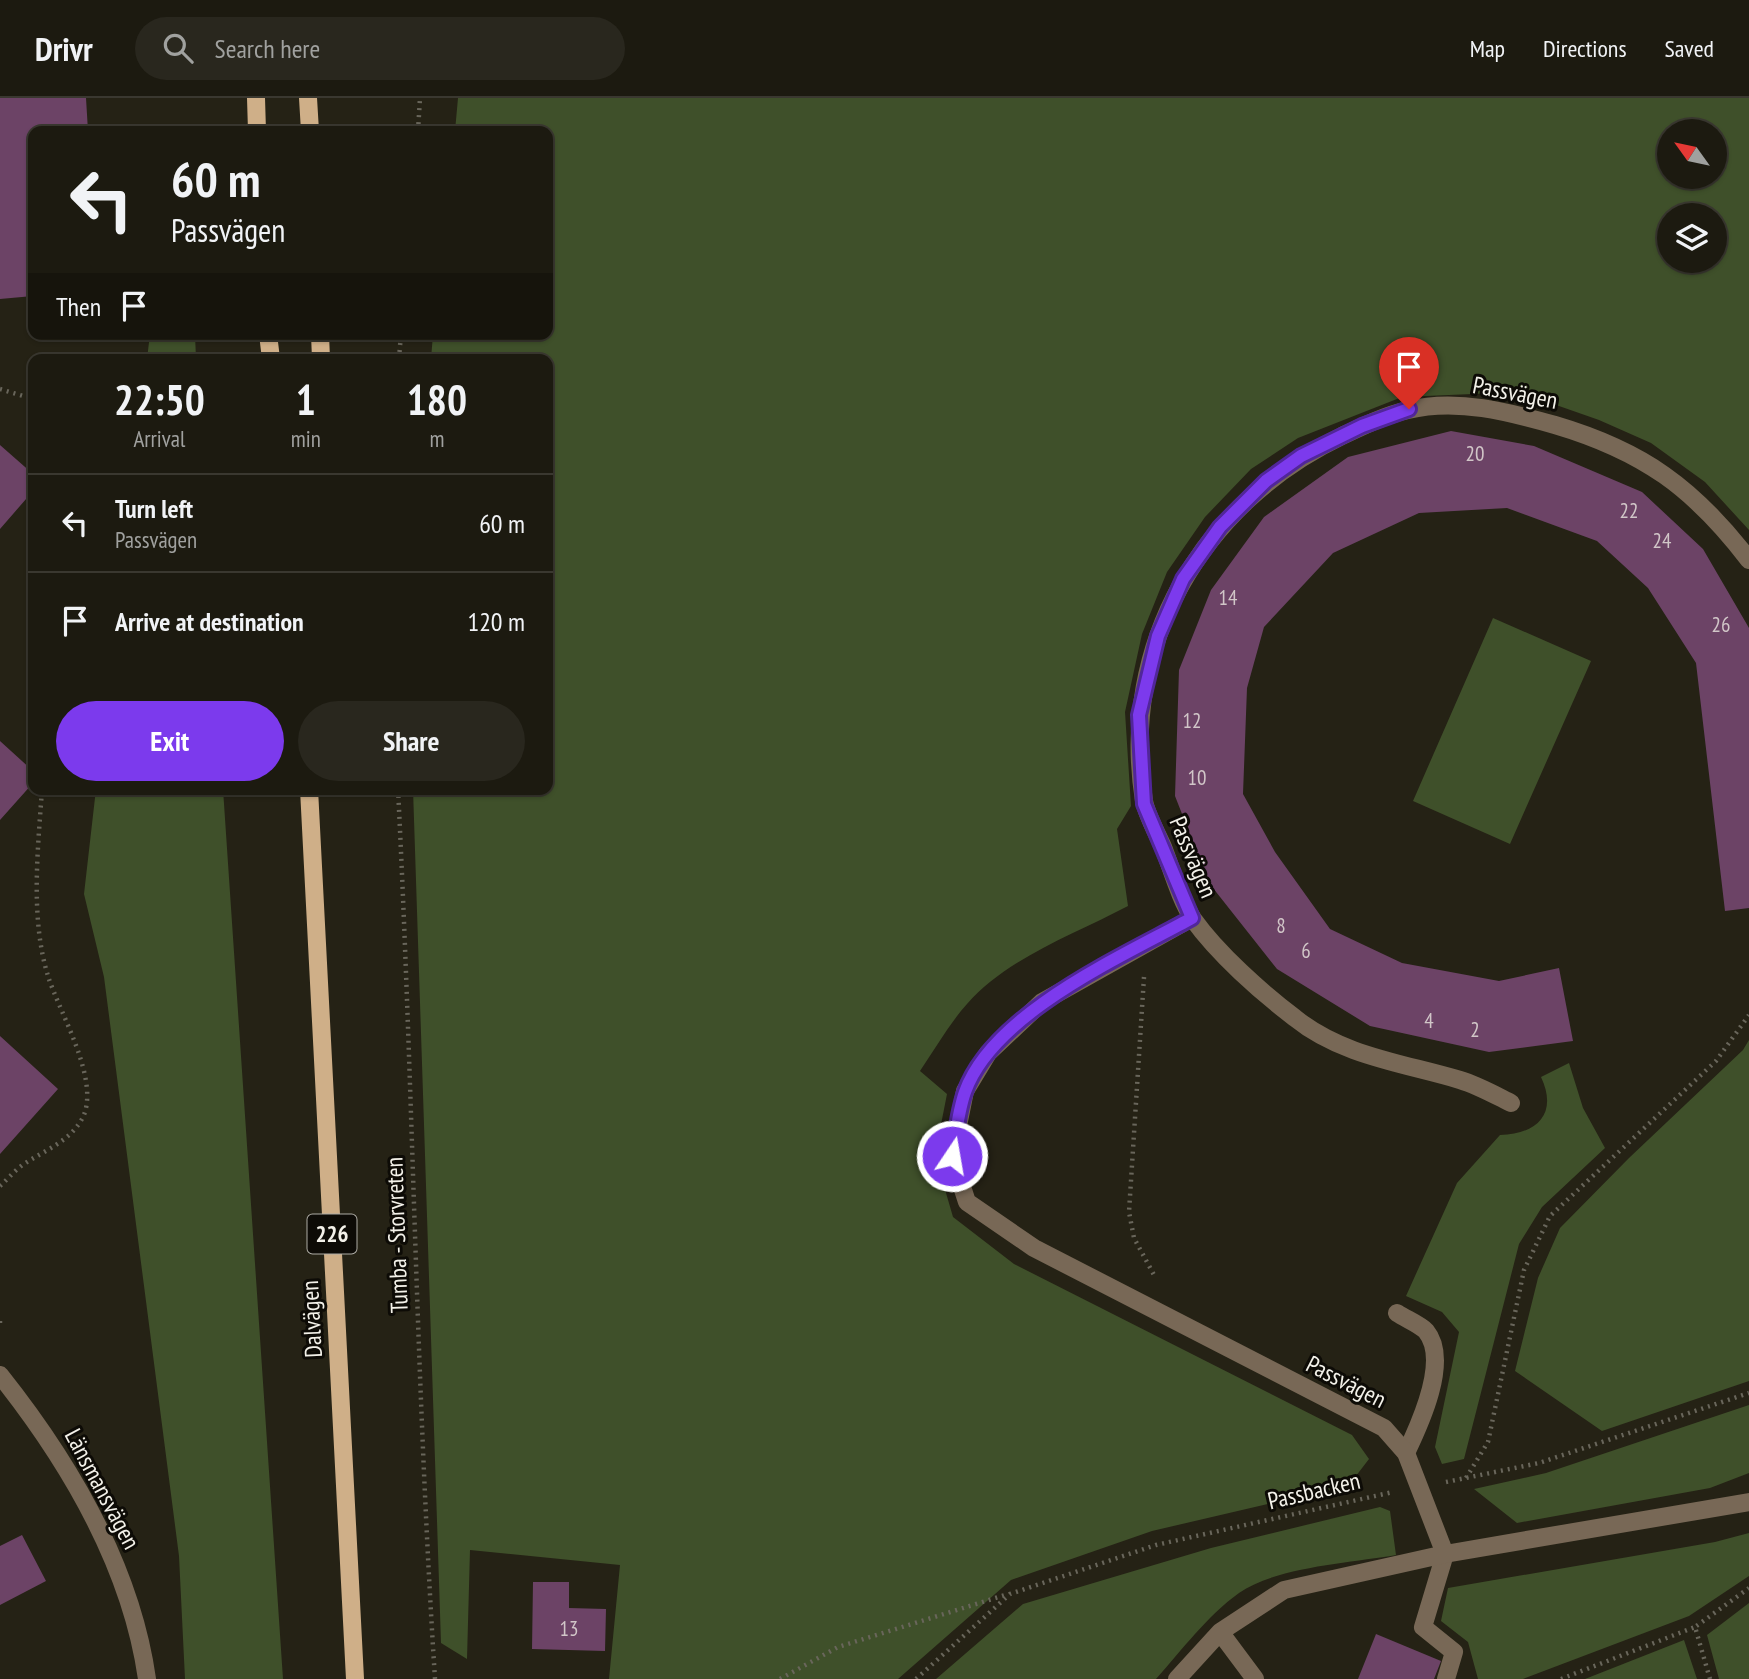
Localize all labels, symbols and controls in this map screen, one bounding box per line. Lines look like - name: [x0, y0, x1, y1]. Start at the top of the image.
- search box: [135, 17, 625, 80]
- text: Drivr: [35, 27, 93, 70]
- icon: search: [159, 29, 197, 67]
- text: Search here: [215, 32, 320, 65]
- text: Map: [1470, 33, 1505, 64]
- text: Directions: [1543, 33, 1627, 64]
- text: Saved: [1665, 33, 1714, 64]
- north arrow: [1657, 119, 1727, 189]
- map controls: [1657, 119, 1727, 273]
- text: 60 m: [171, 147, 260, 211]
- icon: left: [56, 154, 147, 245]
- button: layers: [1657, 203, 1727, 273]
- text: Passvägen: [171, 209, 285, 251]
- icon: arrive: [115, 287, 153, 325]
- text: Then: [56, 290, 101, 323]
- pin: [1379, 337, 1439, 409]
- icon: arrive: [1390, 348, 1428, 386]
- street label: Passvägen: [1470, 369, 1560, 416]
- text: 22:50: [114, 372, 205, 427]
- text: 1: [296, 372, 316, 427]
- text: 180: [407, 372, 467, 427]
- text: Arrival: [133, 424, 185, 453]
- text: min: [291, 424, 321, 453]
- text: m: [429, 424, 444, 453]
- house number: 20: [1466, 440, 1484, 467]
- text: Turn left: [115, 492, 193, 525]
- house number: 22: [1620, 497, 1638, 524]
- icon: left: [56, 504, 94, 542]
- text: 60 m: [479, 507, 525, 540]
- text: Passvägen: [115, 525, 197, 554]
- house number: 24: [1653, 527, 1672, 554]
- house number: 14: [1219, 584, 1238, 611]
- icon: arrive: [56, 602, 94, 640]
- text: Arrive at destination: [115, 605, 304, 638]
- text: 120 m: [467, 605, 525, 638]
- house number: 26: [1712, 611, 1730, 638]
- button: Exit: [56, 701, 284, 781]
- button: Share: [298, 701, 525, 781]
- house number: 12: [1183, 707, 1201, 734]
- house number: 10: [1188, 764, 1206, 791]
- street label: Passvägen: [1162, 811, 1224, 902]
- house number: 8: [1276, 912, 1286, 939]
- house number: 6: [1301, 937, 1311, 964]
- house number: 4: [1424, 1007, 1434, 1034]
- house number: 2: [1470, 1016, 1480, 1043]
- position arrow: [915, 1119, 989, 1193]
- street label: Tumba - Storvreten: [378, 1156, 415, 1314]
- road number: 226: [308, 1214, 356, 1254]
- street label: Dalvägen: [294, 1280, 329, 1359]
- street label: Passvägen: [1301, 1348, 1391, 1415]
- street label: Länsmansvägen: [58, 1423, 147, 1554]
- street label: Passbacken: [1265, 1465, 1363, 1516]
- house number: 13: [560, 1615, 578, 1642]

